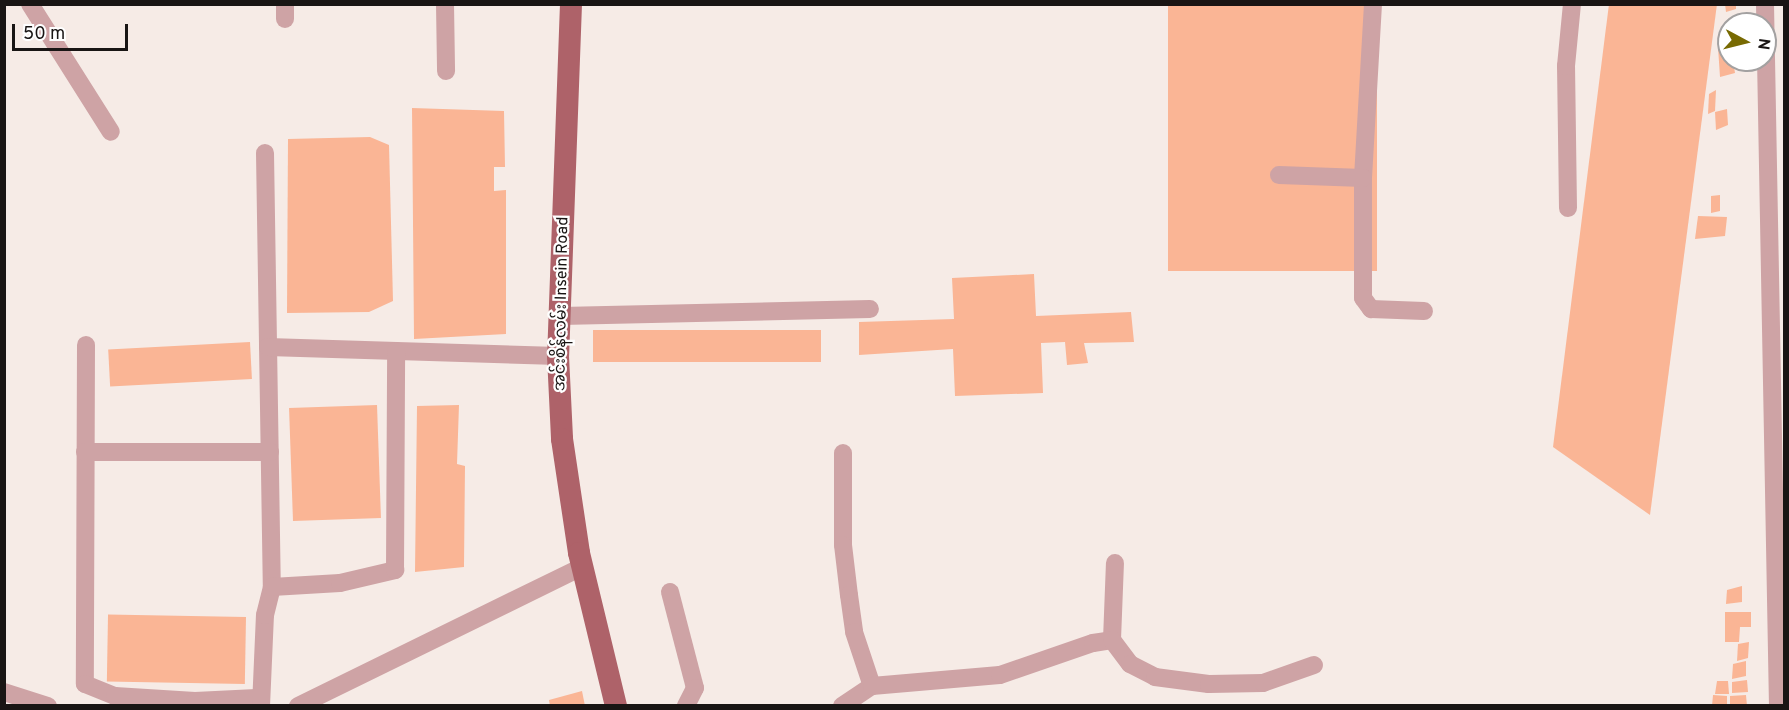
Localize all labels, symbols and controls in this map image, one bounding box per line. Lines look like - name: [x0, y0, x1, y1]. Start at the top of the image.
- scale bar: [15, 12, 130, 50]
- north arrow: [1717, 12, 1777, 72]
- text: 50 m: [23, 23, 65, 46]
- text: N: [1752, 37, 1774, 51]
- street label: အင်းစိန်လမ်း Insein Road: [551, 217, 573, 391]

